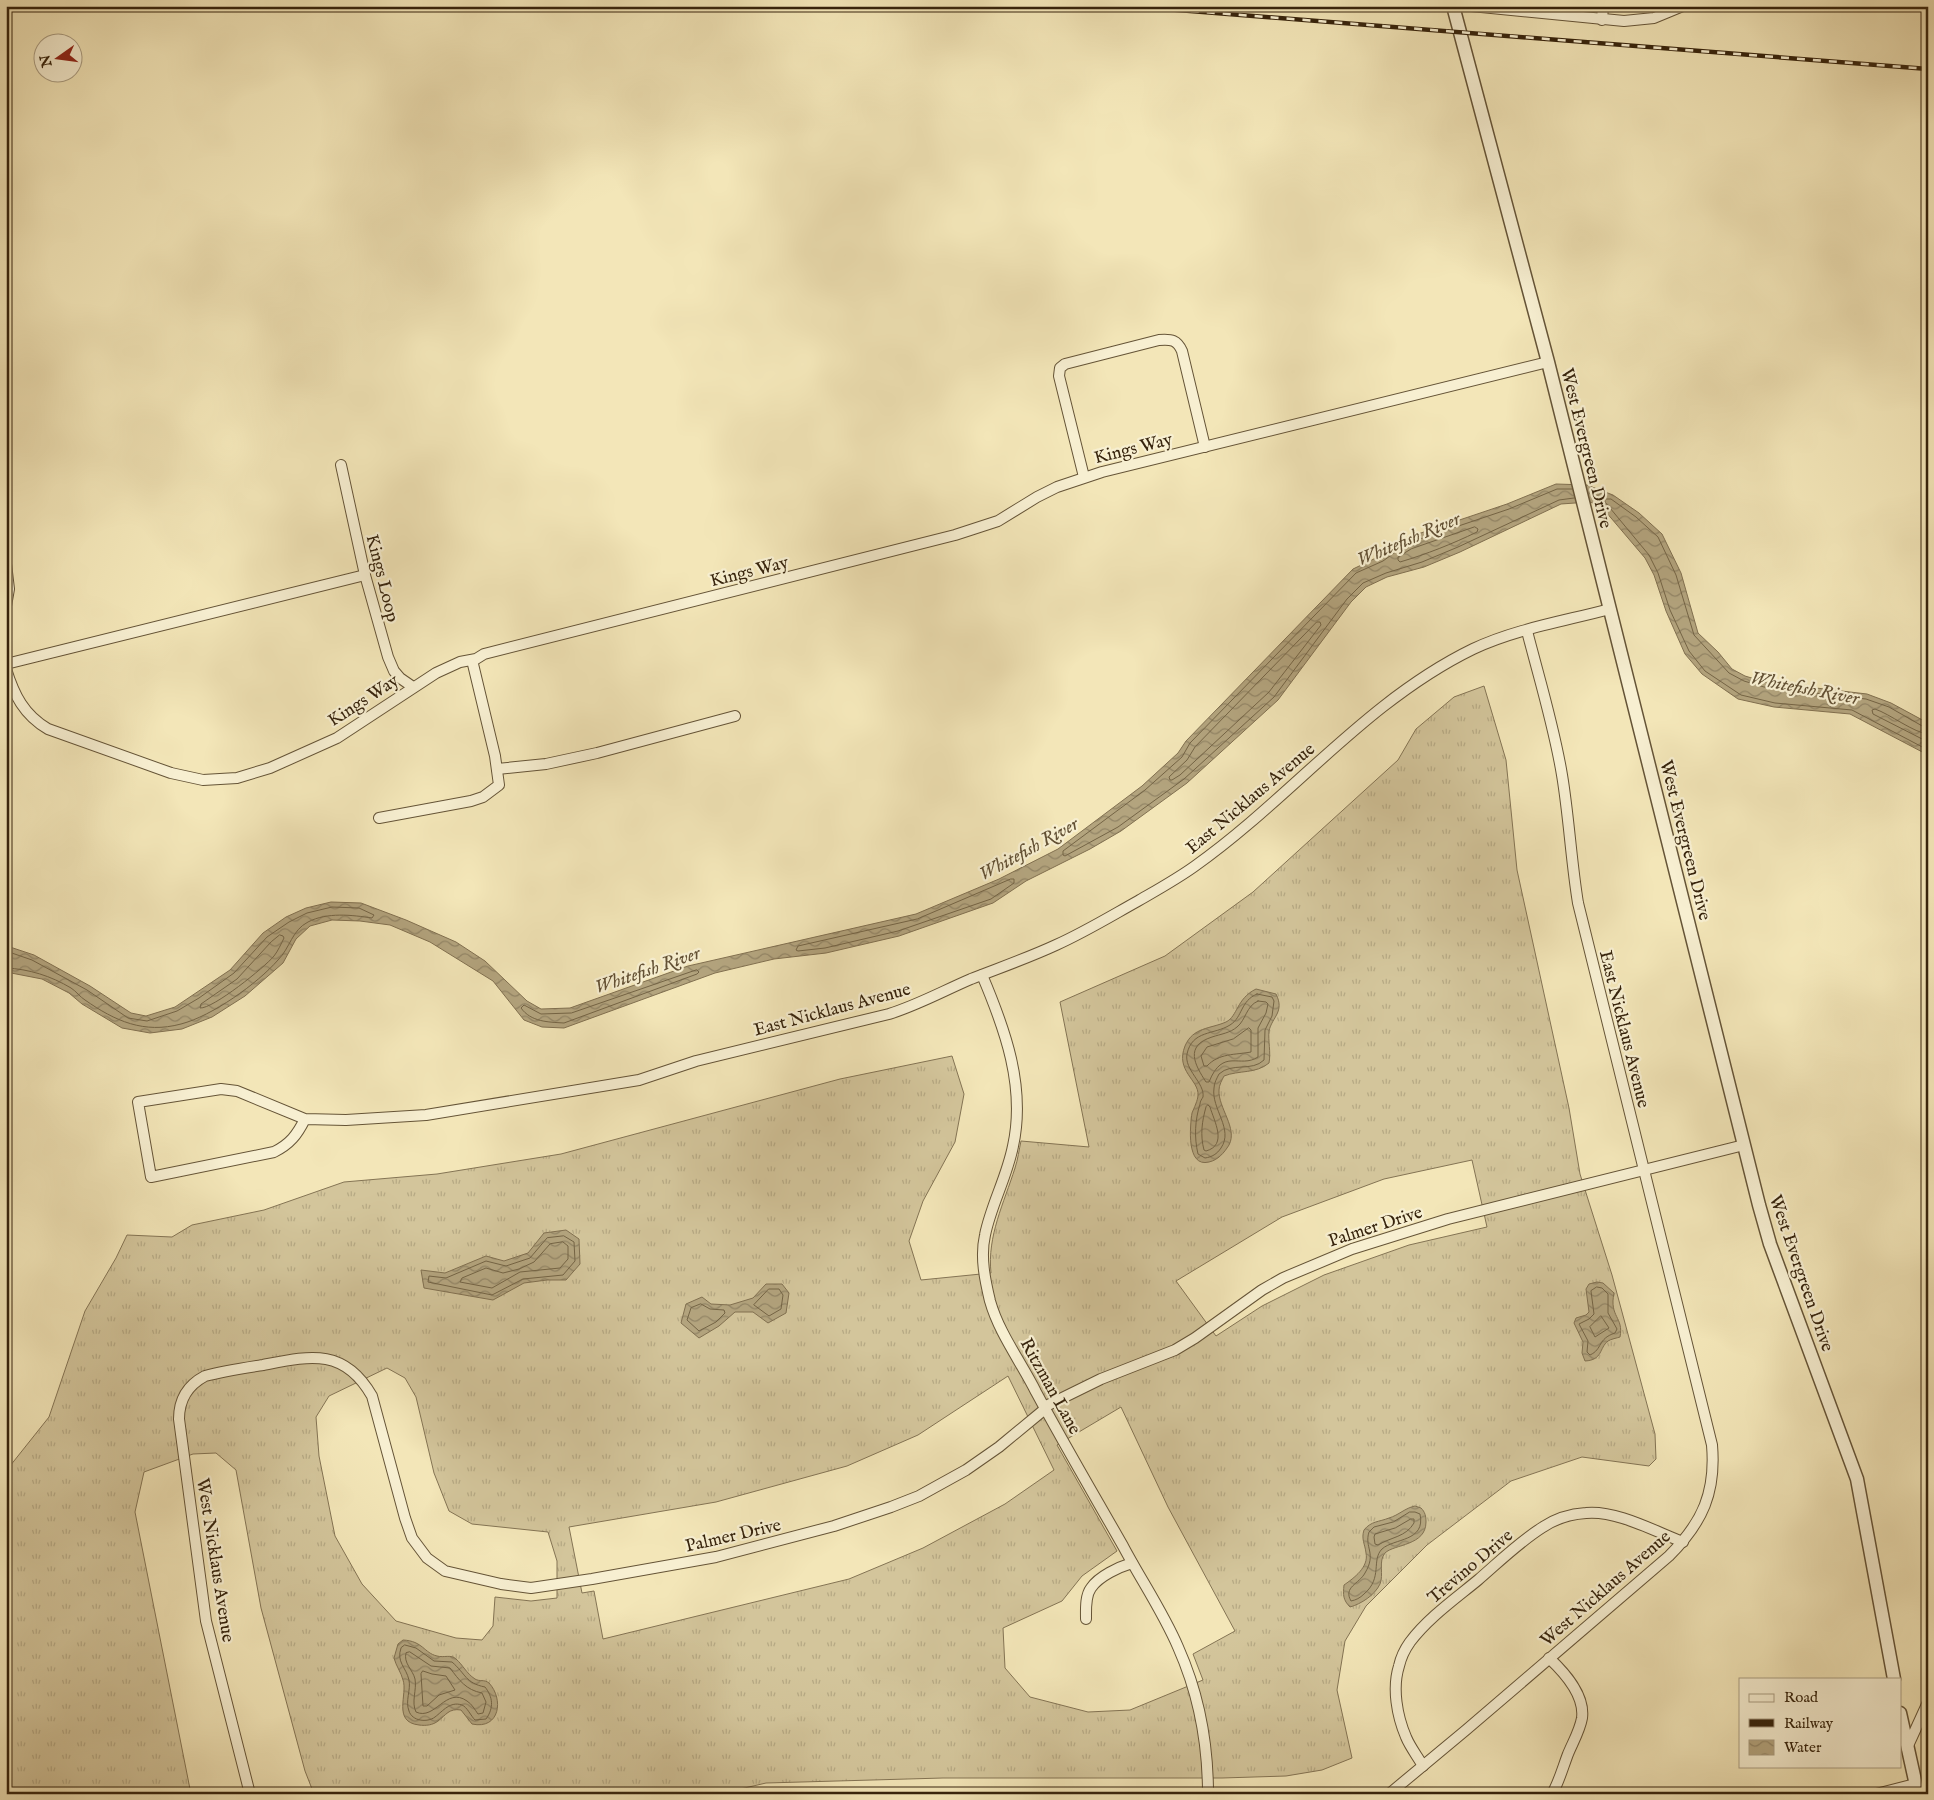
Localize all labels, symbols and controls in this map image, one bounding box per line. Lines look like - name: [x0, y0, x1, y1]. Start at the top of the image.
- north arrow: [32, 32, 82, 82]
- text: N: [36, 53, 57, 70]
- street label: West Evergreen Drive: [1555, 366, 1617, 531]
- street label: Kings Way: [1092, 429, 1175, 470]
- water label: Whitefish River: [1353, 507, 1466, 572]
- street label: Kings Loop: [360, 532, 404, 625]
- street label: Kings Way: [708, 552, 791, 593]
- water label: Whitefish River: [1748, 667, 1863, 712]
- street label: Kings Way: [324, 670, 404, 733]
- street label: East Nicklaus Avenue: [1182, 738, 1320, 860]
- street label: West Evergreen Drive: [1654, 758, 1716, 923]
- water label: Whitefish River: [975, 812, 1084, 887]
- water label: Whitefish River: [592, 941, 705, 1000]
- street label: East Nicklaus Avenue: [1593, 948, 1654, 1111]
- street label: East Nicklaus Avenue: [751, 978, 913, 1042]
- street label: West Evergreen Drive: [1763, 1192, 1838, 1355]
- street label: Palmer Drive: [1326, 1201, 1425, 1253]
- street label: Ritzman Lane: [1014, 1335, 1086, 1439]
- street label: West Nicklaus Avenue: [190, 1477, 239, 1644]
- street label: Palmer Drive: [683, 1514, 783, 1559]
- street label: Trevino Drive: [1424, 1525, 1518, 1610]
- street label: West Nicklaus Avenue: [1536, 1526, 1676, 1652]
- legend: [1739, 1678, 1902, 1768]
- text: Road: [1784, 1688, 1819, 1707]
- text: Railway: [1784, 1714, 1834, 1733]
- text: Water: [1784, 1738, 1822, 1757]

